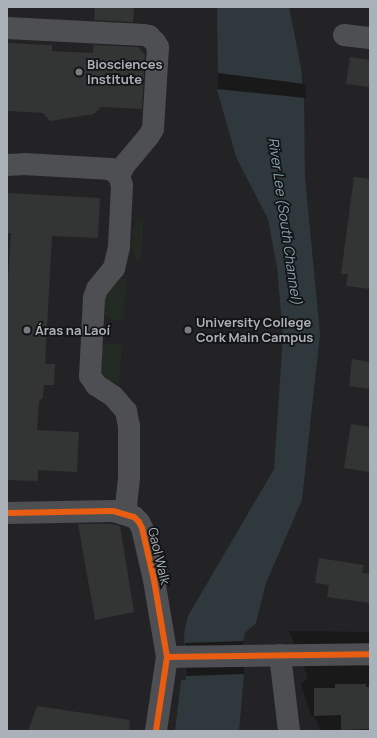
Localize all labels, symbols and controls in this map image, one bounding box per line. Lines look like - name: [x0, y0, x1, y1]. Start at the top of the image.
- place label: Biosciences Institute: [87, 57, 162, 88]
- marker: Biosciences Institute: [74, 67, 84, 77]
- water label: River Lee (South Channel): [265, 136, 305, 306]
- place label: University College Cork Main Campus: [196, 315, 313, 346]
- place label: Áras na Laoí: [35, 322, 110, 338]
- marker: Áras na Laoí: [22, 325, 32, 335]
- marker: University College Cork Main Campus: [183, 325, 193, 335]
- street label: Gaol Walk: [145, 526, 173, 586]

